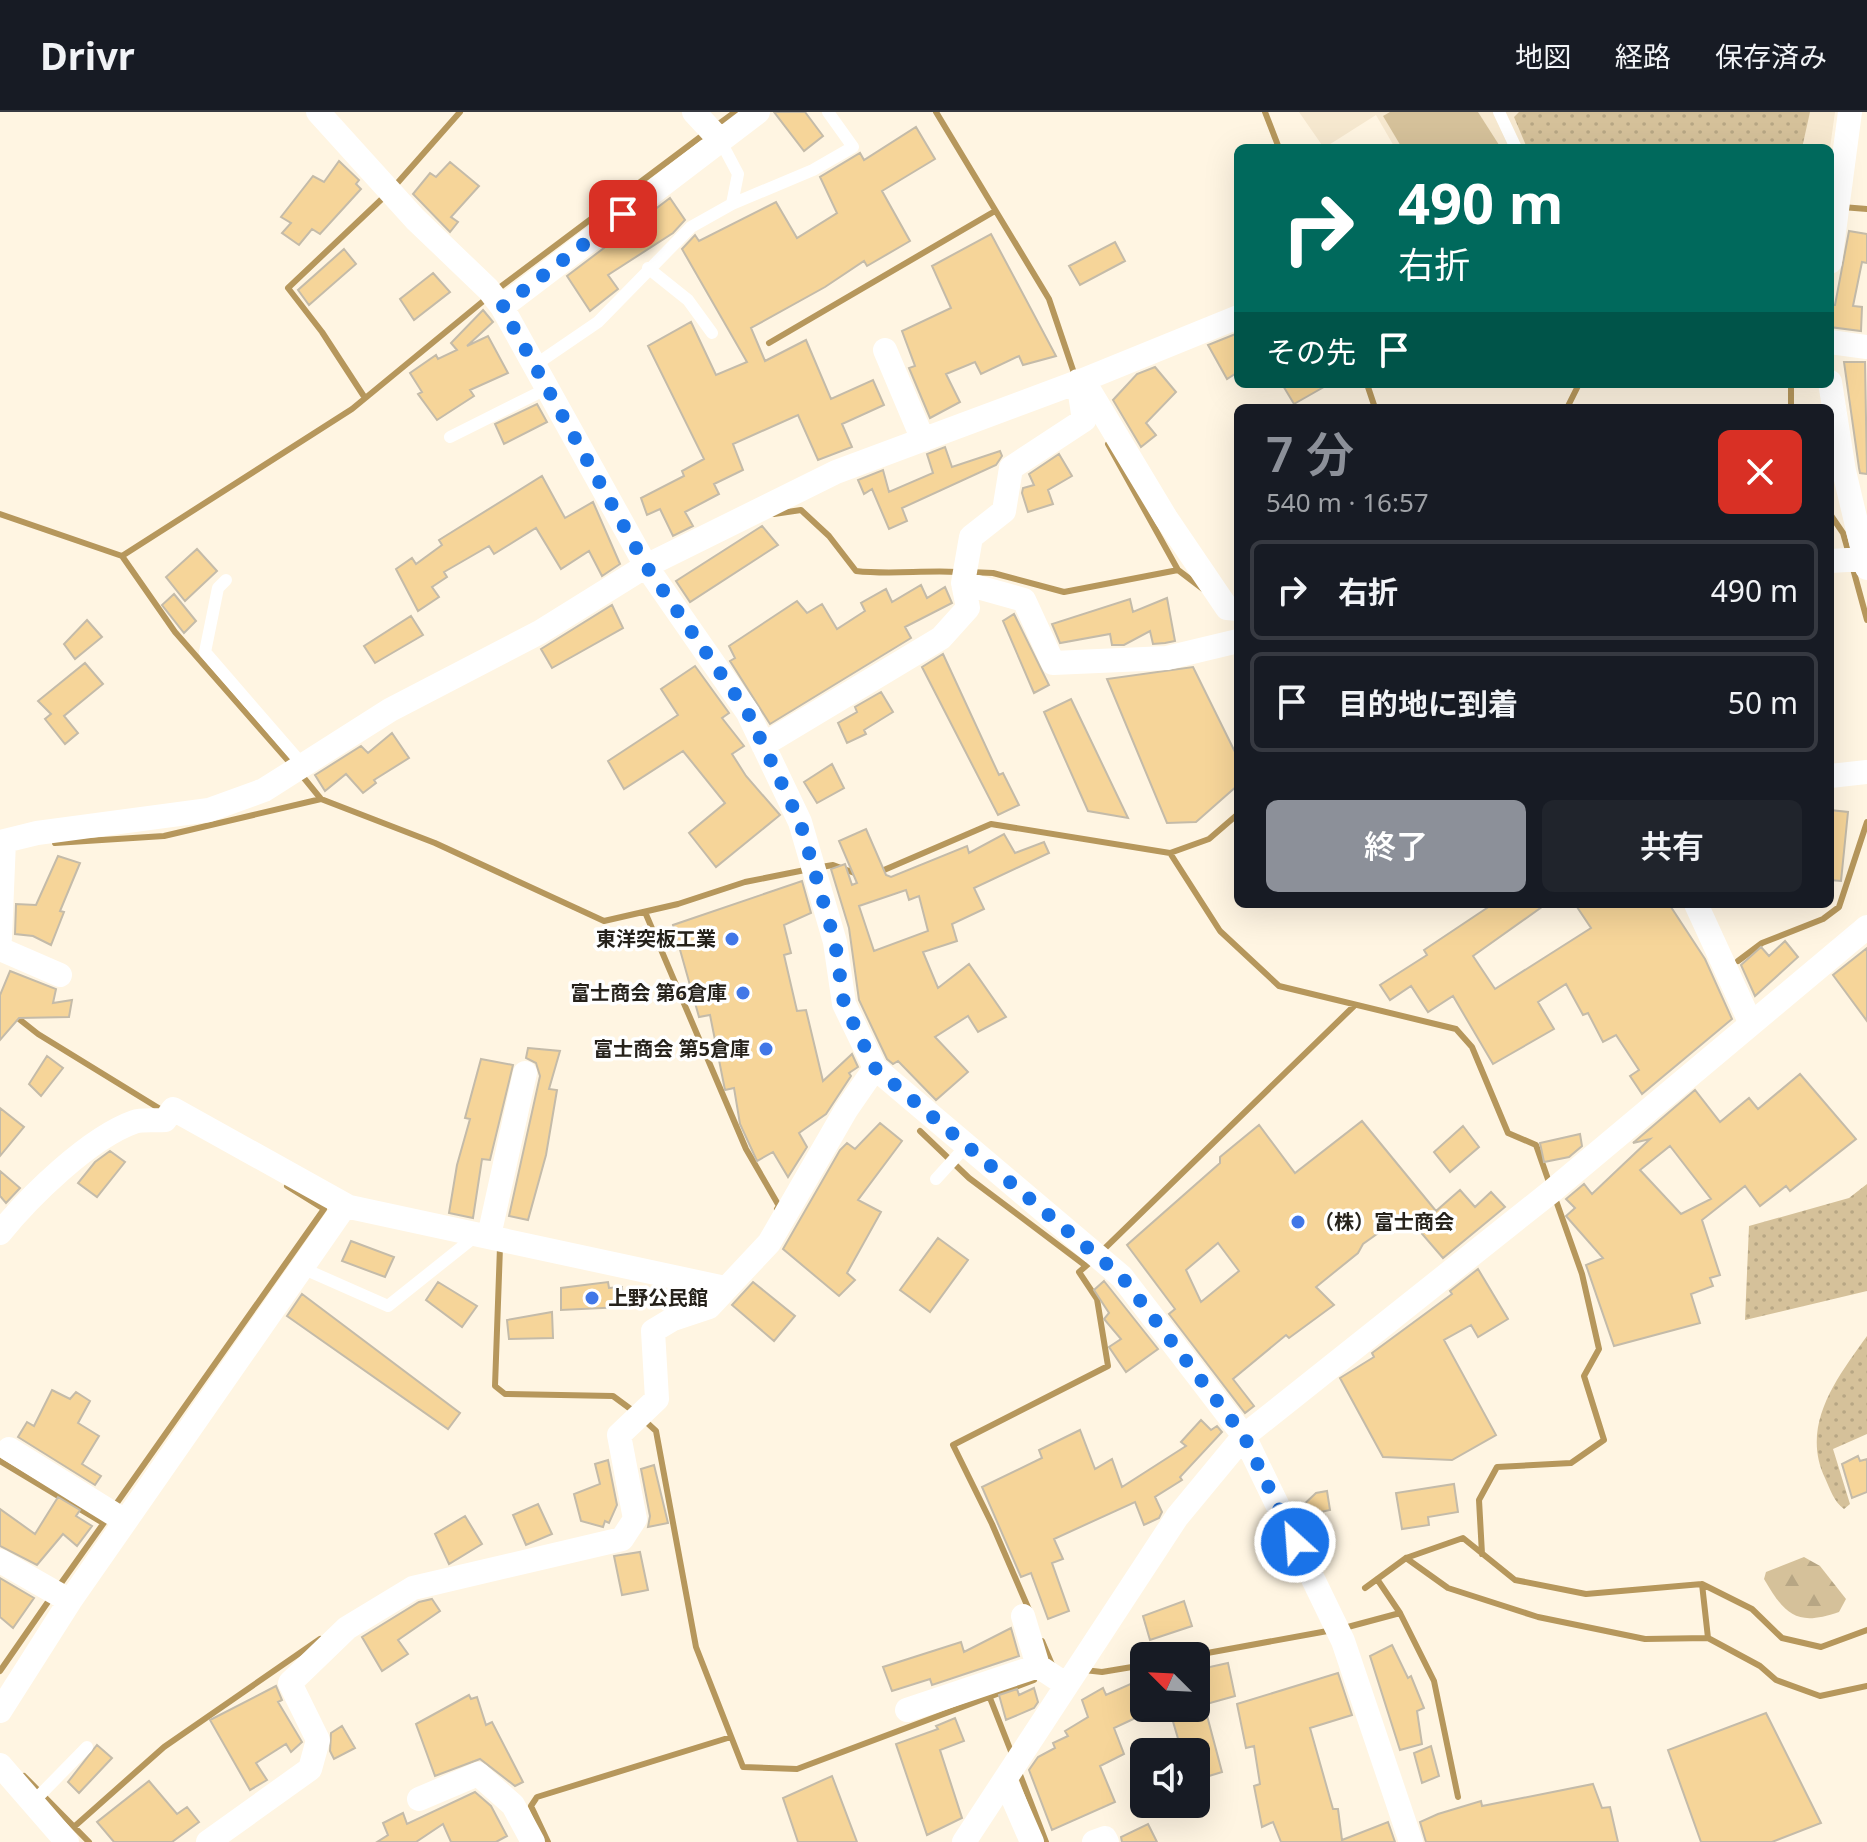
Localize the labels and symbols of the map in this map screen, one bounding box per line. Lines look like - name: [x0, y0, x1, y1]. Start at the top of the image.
- pin: [589, 180, 657, 248]
- place label: 東洋突板工業: [596, 925, 716, 952]
- marker: 東洋突板工業: [723, 930, 741, 948]
- place label: 富士商会 第6倉庫: [570, 979, 727, 1006]
- marker: 富士商会 第6倉庫: [734, 984, 752, 1002]
- place label: 富士商会 第5倉庫: [593, 1035, 750, 1062]
- marker: 富士商会 第5倉庫: [757, 1040, 775, 1058]
- place label: （株）富士商会: [1314, 1208, 1454, 1235]
- marker: （株）富士商会: [1289, 1213, 1307, 1231]
- place label: 上野公民館: [608, 1284, 708, 1311]
- marker: 上野公民館: [583, 1289, 601, 1307]
- position arrow: [1253, 1500, 1337, 1584]
- north arrow: [1130, 1642, 1210, 1722]

